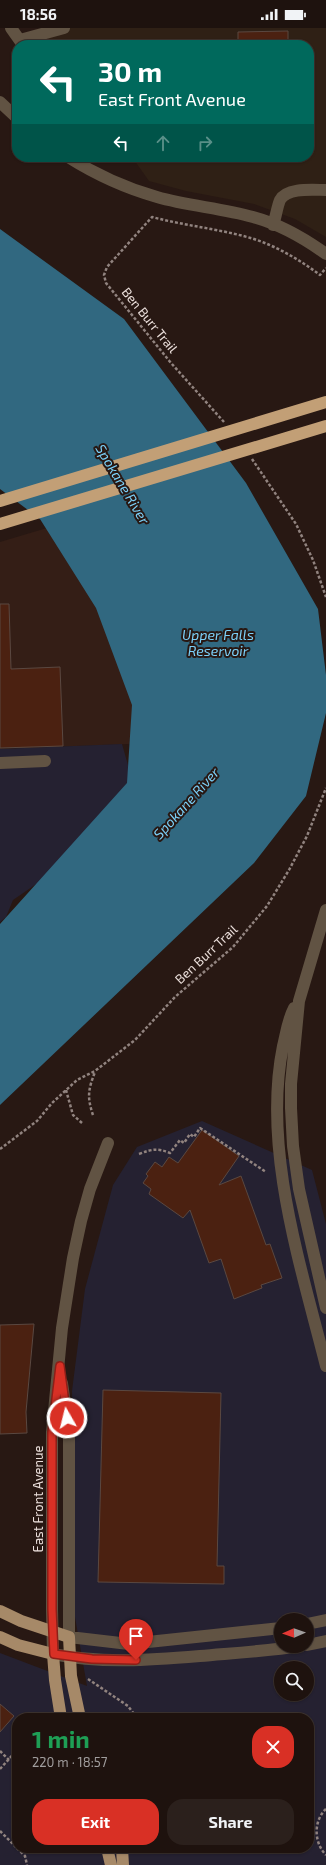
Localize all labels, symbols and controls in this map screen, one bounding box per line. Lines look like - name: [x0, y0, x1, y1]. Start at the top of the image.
- text: 18:56: [20, 5, 57, 23]
- text: 30 m: [98, 54, 162, 88]
- icon: left: [32, 56, 84, 108]
- text: East Front Avenue: [98, 88, 246, 110]
- icon: left: [110, 132, 132, 154]
- icon: ahead: [152, 132, 174, 154]
- icon: right: [194, 132, 216, 154]
- street label: Ben Burr Trail: [119, 284, 181, 356]
- water label: Spokane River: [92, 441, 154, 527]
- water label: Upper Falls Reservoir: [182, 626, 254, 659]
- water label: Spokane River: [149, 763, 223, 842]
- street label: Ben Burr Trail: [171, 921, 241, 987]
- position arrow: [46, 1397, 88, 1439]
- street label: East Front Avenue: [30, 1446, 46, 1552]
- north arrow: [274, 1613, 314, 1653]
- map controls: [274, 1613, 314, 1701]
- pin: [119, 1619, 153, 1660]
- icon: arrive: [125, 1625, 147, 1647]
- button: search: [274, 1661, 314, 1701]
- text: 1 min: [32, 1724, 90, 1753]
- button: close: [252, 1726, 294, 1768]
- text: 220 m · 18:57: [32, 1754, 107, 1770]
- button: Exit: [32, 1799, 159, 1845]
- button: Share: [167, 1799, 294, 1845]

